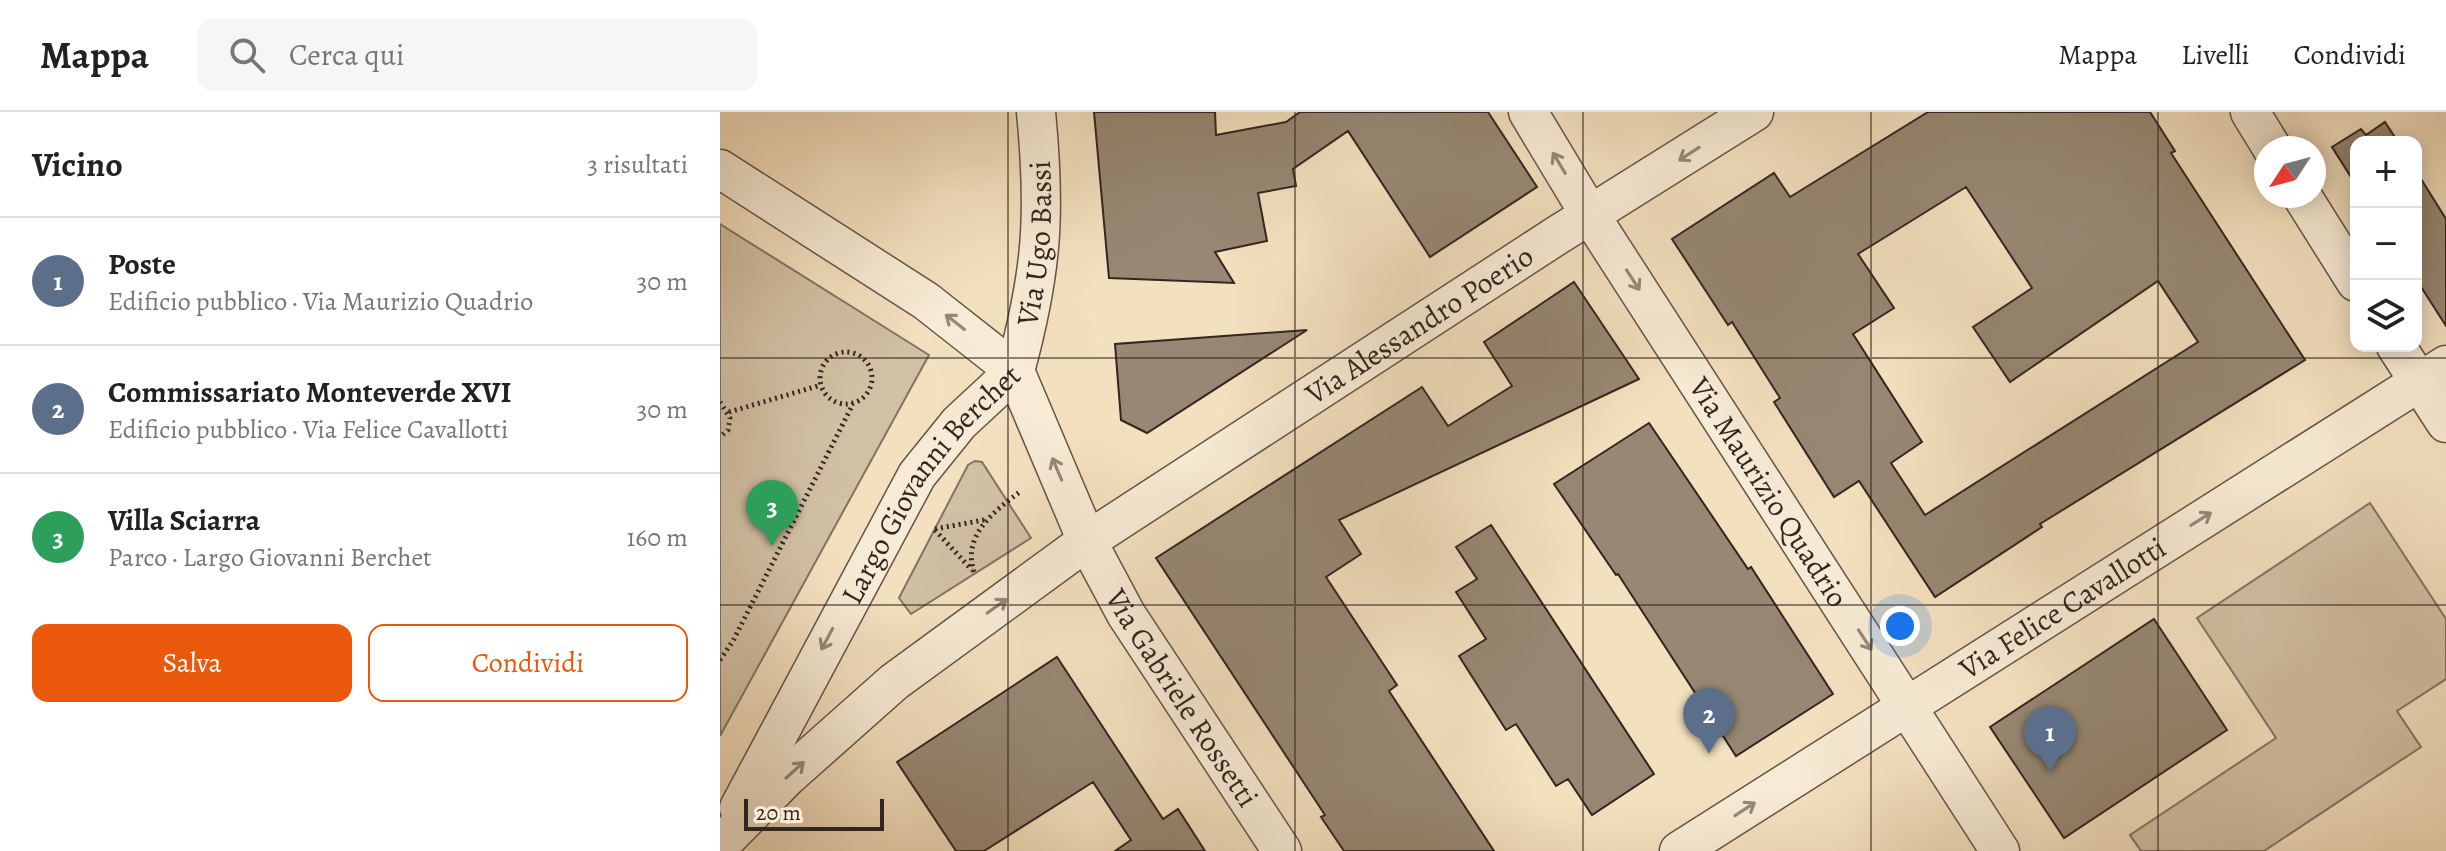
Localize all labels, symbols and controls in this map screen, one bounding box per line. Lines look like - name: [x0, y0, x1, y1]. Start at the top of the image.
- search box: [197, 19, 757, 91]
- text: Mappa: [40, 29, 149, 81]
- icon: search: [225, 33, 269, 77]
- text: Cerca qui: [289, 35, 404, 75]
- text: Mappa: [2058, 36, 2137, 74]
- text: Livelli: [2181, 36, 2250, 74]
- text: Condividi: [2294, 36, 2406, 74]
- north arrow: [2254, 136, 2326, 208]
- map controls: [2350, 136, 2422, 352]
- button: +: [2350, 136, 2422, 208]
- text: Vicino: [32, 141, 123, 188]
- one-way arrow: [1678, 145, 1700, 162]
- text: 3 risultati: [587, 147, 688, 182]
- one-way arrow: [1551, 152, 1567, 175]
- street label: Via Ugo Bassi: [1007, 160, 1061, 330]
- button: −: [2350, 208, 2422, 280]
- street label: Via Alessandro Poerio: [1297, 236, 1541, 414]
- text: Poste: [108, 244, 176, 284]
- text: 1: [53, 264, 63, 299]
- text: 30 m: [637, 264, 688, 299]
- one-way arrow: [1626, 268, 1642, 291]
- button: layers: [2350, 280, 2422, 352]
- text: Edificio pubblico · Via Maurizio Quadrio: [108, 284, 533, 319]
- one-way arrow: [945, 313, 966, 330]
- street label: Largo Giovanni Berchet: [832, 356, 1029, 611]
- street label: Via Maurizio Quadrio: [1679, 369, 1858, 615]
- text: Commissariato Monteverde XVI: [108, 372, 511, 412]
- text: 2: [52, 392, 64, 427]
- text: 30 m: [637, 392, 688, 427]
- text: Edificio pubblico · Via Felice Cavallotti: [108, 412, 508, 447]
- one-way arrow: [1049, 457, 1064, 481]
- pin: 3: [746, 480, 798, 546]
- text: Villa Sciarra: [108, 500, 260, 540]
- one-way arrow: [2189, 511, 2212, 527]
- text: 3: [52, 520, 64, 555]
- text: 160 m: [626, 520, 688, 555]
- street label: Via Felice Cavallotti: [1951, 528, 2173, 689]
- text: Parco · Largo Giovanni Berchet: [108, 540, 432, 575]
- street label: Via Gabriele Rossetti: [1096, 581, 1268, 815]
- one-way arrow: [985, 598, 1007, 614]
- your location: [1880, 606, 1920, 646]
- button: Salva: [32, 624, 352, 702]
- button: Condividi: [368, 624, 688, 702]
- one-way arrow: [819, 627, 835, 650]
- one-way arrow: [1857, 628, 1873, 651]
- pin: 2: [1683, 688, 1735, 754]
- pin: 1: [2024, 706, 2076, 772]
- one-way arrow: [784, 761, 804, 779]
- scale bar: [744, 795, 884, 831]
- text: 20 m: [756, 798, 801, 828]
- one-way arrow: [1733, 801, 1756, 817]

